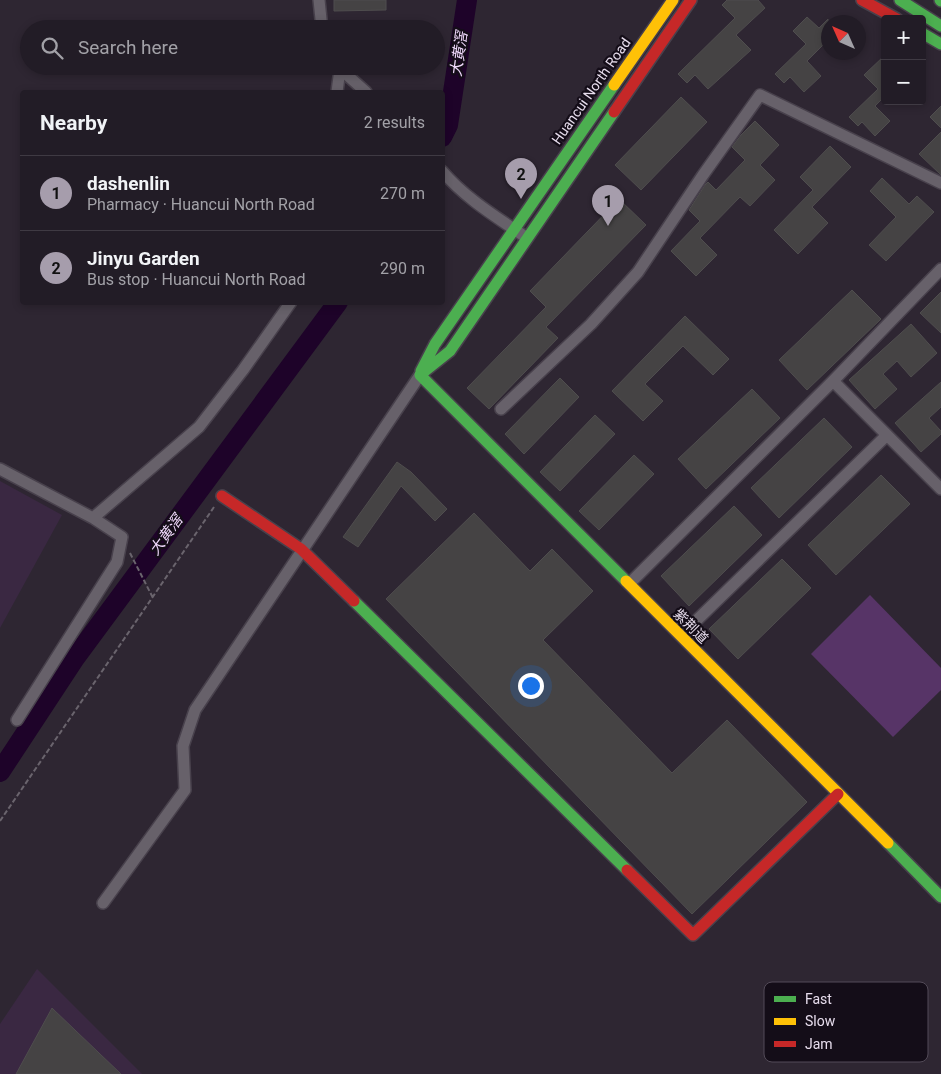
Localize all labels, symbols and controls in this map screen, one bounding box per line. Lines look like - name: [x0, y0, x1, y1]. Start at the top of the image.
- north arrow: [821, 15, 866, 60]
- map controls: [881, 15, 926, 105]
- button: +: [881, 15, 926, 60]
- search box: [20, 20, 445, 75]
- water label: 大黄滘: [447, 28, 471, 78]
- icon: search: [38, 34, 66, 62]
- street label: Huancui North Road: [548, 35, 634, 147]
- text: Search here: [78, 36, 178, 59]
- button: −: [881, 60, 926, 105]
- text: Nearby: [40, 111, 107, 135]
- text: 2 results: [364, 113, 425, 132]
- pin: 2: [505, 158, 537, 199]
- text: dashenlin: [87, 172, 170, 195]
- text: 1: [51, 184, 61, 203]
- text: 270 m: [380, 184, 425, 203]
- pin: 1: [592, 185, 624, 226]
- text: Pharmacy · Huancui North Road: [87, 195, 315, 214]
- text: Jinyu Garden: [87, 247, 200, 270]
- text: 2: [51, 259, 61, 278]
- text: 290 m: [380, 259, 425, 278]
- text: Bus stop · Huancui North Road: [87, 270, 305, 289]
- water label: 大黄滘: [145, 510, 188, 558]
- street label: 紫荆道: [670, 605, 712, 647]
- your location: [518, 673, 544, 699]
- legend: [764, 982, 928, 1062]
- text: Fast: [805, 991, 832, 1007]
- text: Slow: [805, 1013, 836, 1029]
- text: Jam: [805, 1036, 833, 1052]

